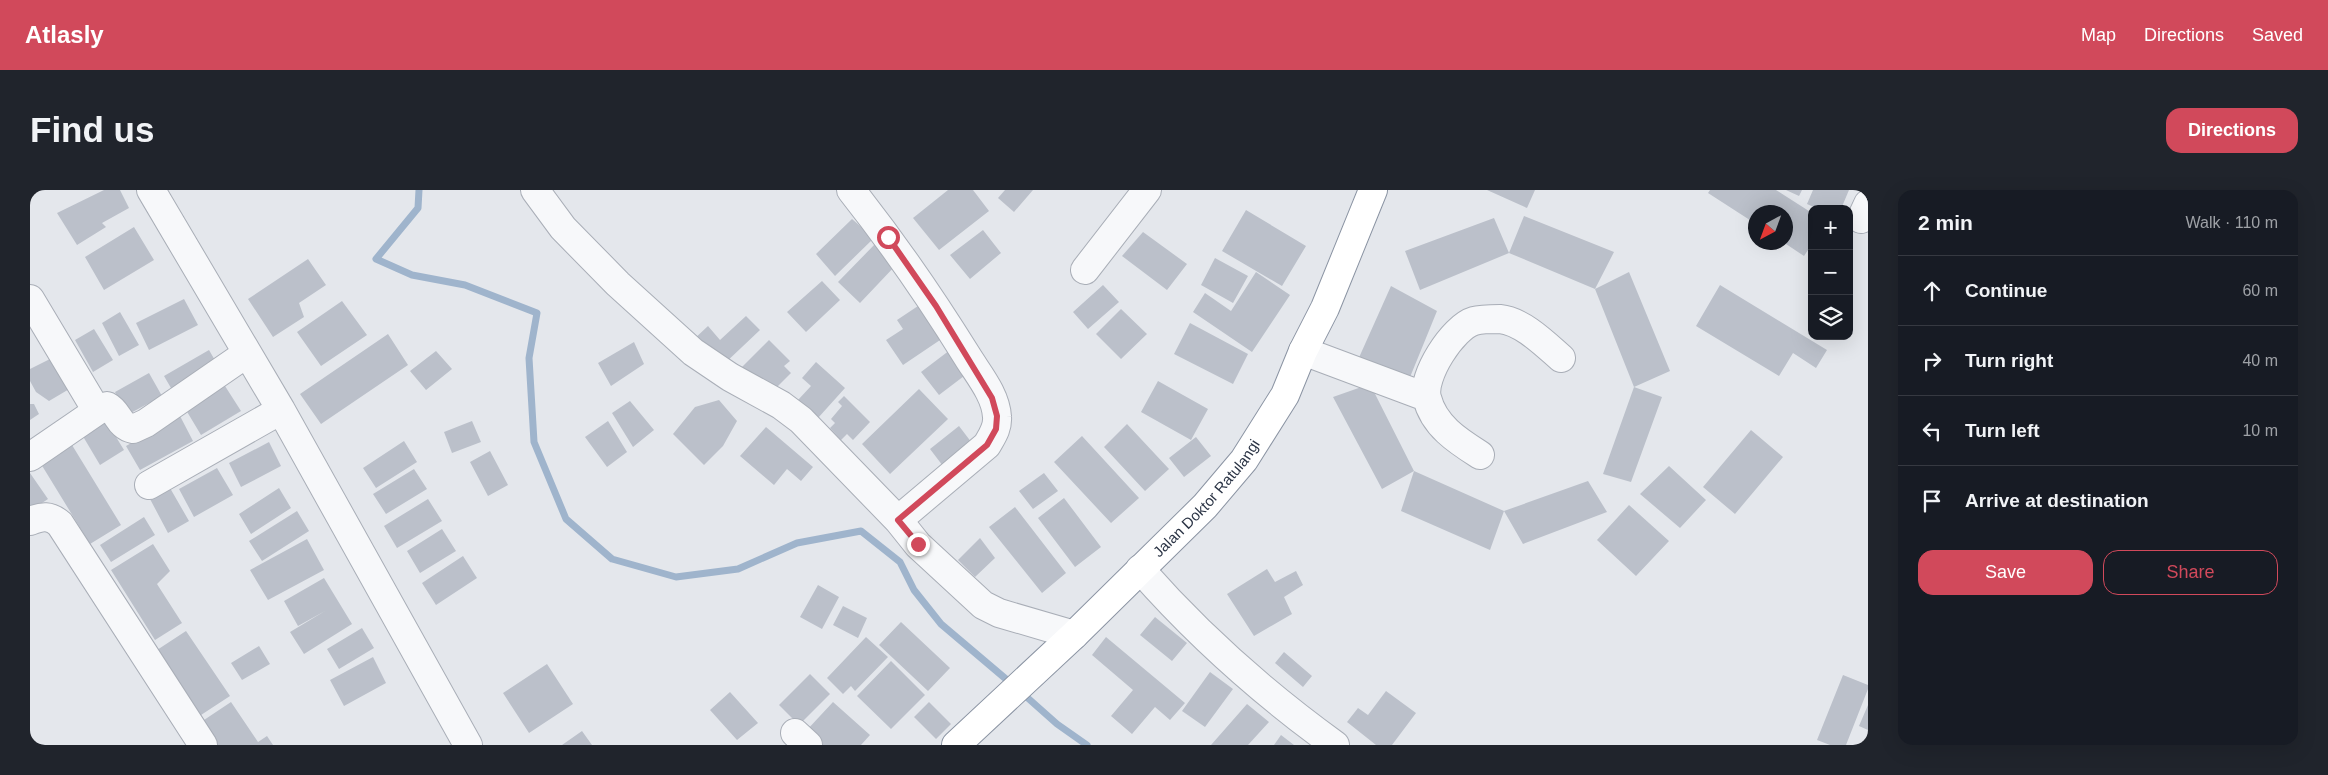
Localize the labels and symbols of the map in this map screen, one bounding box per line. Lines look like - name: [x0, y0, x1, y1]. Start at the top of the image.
- north arrow: [1748, 205, 1793, 250]
- route start: [877, 226, 900, 249]
- street label: Jalan Doktor Ratulangi: [1149, 436, 1263, 560]
- route end: [907, 533, 930, 556]

